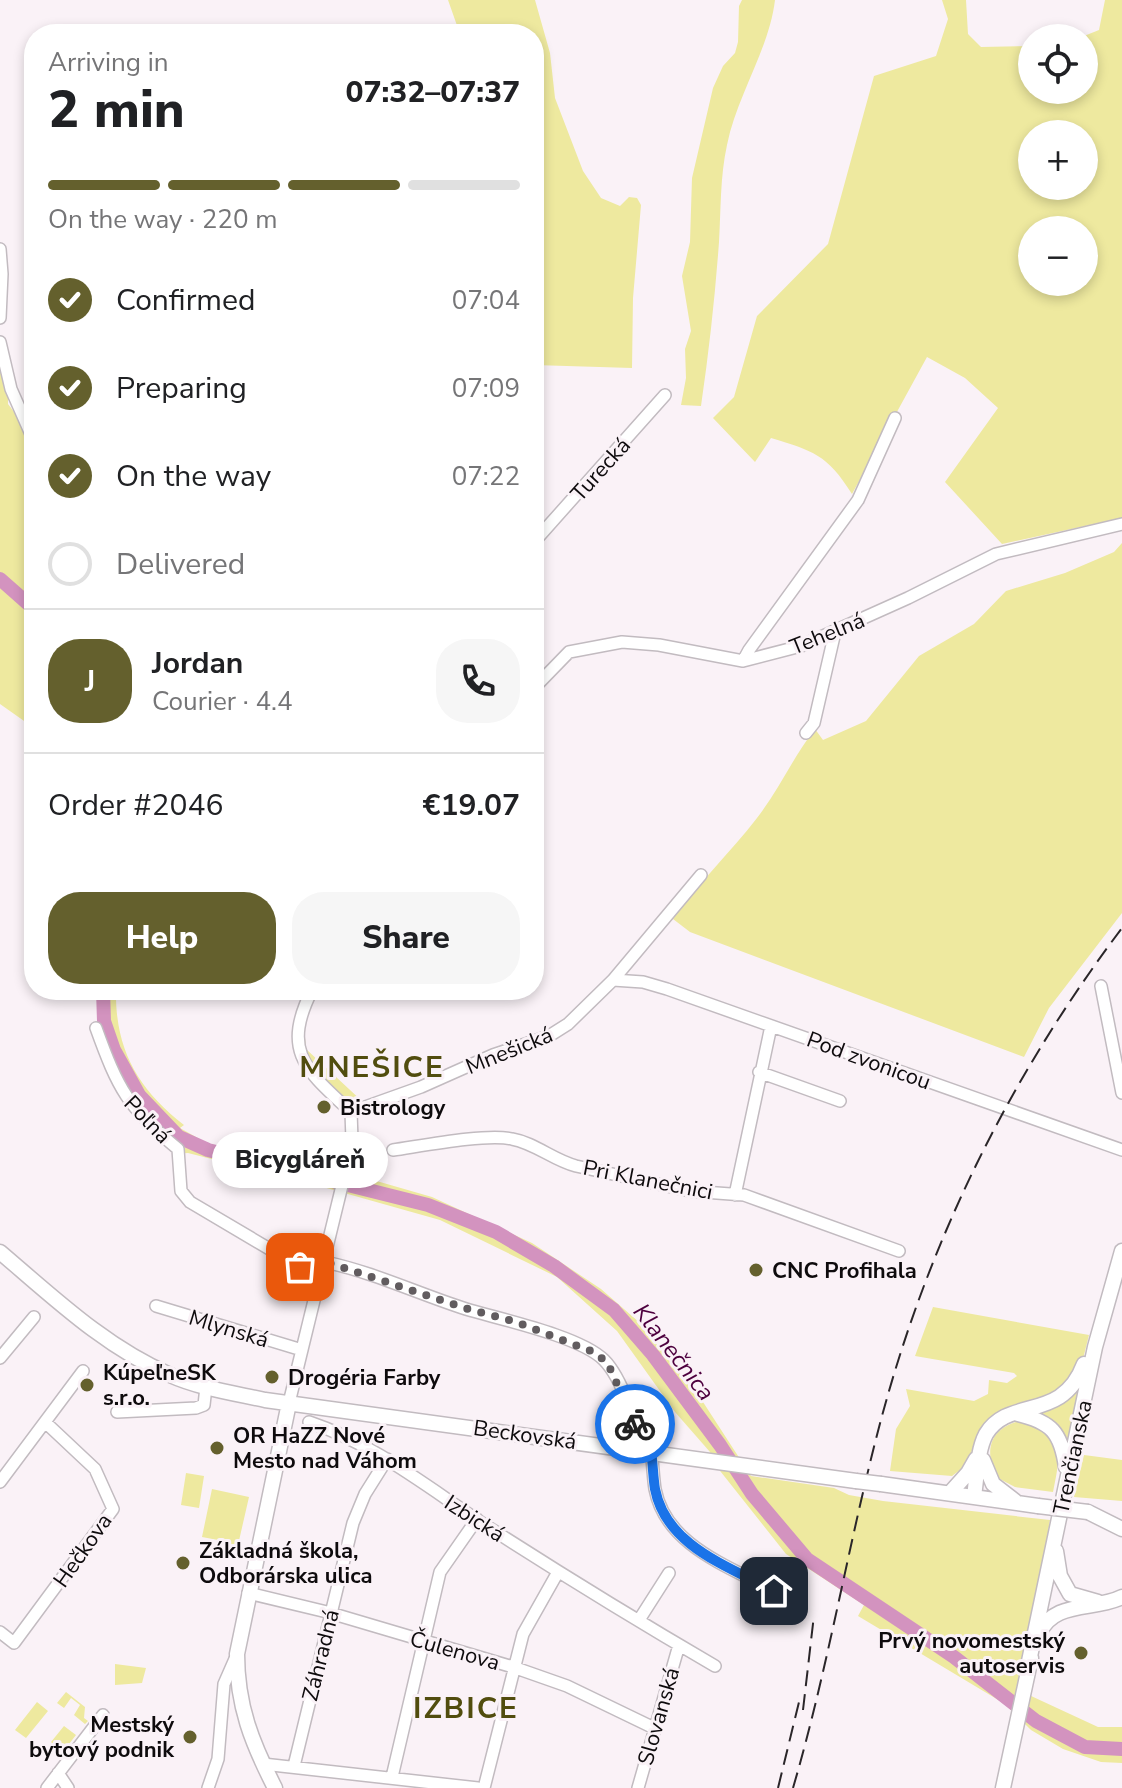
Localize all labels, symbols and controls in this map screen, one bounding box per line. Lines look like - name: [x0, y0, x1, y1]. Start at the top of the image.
- map controls: [1018, 24, 1098, 296]
- button: locate: [1018, 24, 1098, 104]
- text: Arriving in: [48, 45, 169, 80]
- text: 07:32–07:37: [345, 72, 520, 113]
- text: 2 min: [48, 74, 185, 145]
- button: +: [1018, 120, 1098, 200]
- text: On the way · 220 m: [48, 202, 277, 237]
- button: −: [1018, 216, 1098, 296]
- icon: check: [48, 278, 92, 322]
- text: Confirmed: [116, 280, 256, 321]
- text: 07:04: [452, 283, 520, 318]
- icon: check: [48, 366, 92, 410]
- text: Preparing: [116, 368, 247, 409]
- text: 07:09: [452, 371, 520, 406]
- street label: Turecká: [564, 431, 637, 508]
- icon: check: [48, 454, 92, 498]
- text: On the way: [116, 456, 271, 497]
- text: 07:22: [452, 459, 520, 494]
- text: Delivered: [116, 544, 245, 585]
- street label: Tehelná: [786, 605, 869, 662]
- button: phone: [436, 639, 520, 723]
- text: Jordan: [152, 643, 243, 684]
- text: J: [85, 661, 95, 702]
- text: Courier · 4.4: [152, 684, 293, 719]
- text: Order #2046: [48, 785, 223, 826]
- text: €19.07: [423, 785, 520, 826]
- button: Help: [48, 892, 276, 984]
- button: Share: [292, 892, 520, 984]
- street label: Mnešická: [461, 1020, 557, 1082]
- street label: Pod zvonicou: [803, 1025, 935, 1097]
- district label: MNEŠICE: [299, 1047, 445, 1088]
- street label: Poľná: [117, 1089, 178, 1150]
- place label: Bistrology: [340, 1093, 446, 1123]
- marker: Bistrology: [315, 1098, 333, 1116]
- callout: Bicygláreň: [212, 1131, 388, 1187]
- text: Bicygláreň: [235, 1142, 365, 1177]
- street label: Pri Klanečnici: [580, 1153, 715, 1207]
- pin: [266, 1233, 334, 1301]
- icon: bag: [278, 1245, 322, 1289]
- place label: CNC Profihala: [772, 1256, 917, 1286]
- marker: CNC Profihala: [747, 1261, 765, 1279]
- water label: Klanečnica: [626, 1297, 722, 1407]
- street label: Mlynská: [185, 1303, 272, 1355]
- place label: KúpeľneSK s.r.o.: [103, 1358, 217, 1413]
- place label: Drogéria Farby: [288, 1363, 441, 1393]
- marker: Drogéria Farby: [263, 1368, 281, 1386]
- marker: KúpeľneSK s.r.o.: [78, 1376, 96, 1394]
- courier: [595, 1384, 675, 1464]
- street label: Trenčianska: [1046, 1397, 1100, 1517]
- icon: bike: [613, 1402, 657, 1446]
- street label: Beckovská: [471, 1413, 578, 1457]
- place label: OR HaZZ Nové Mesto nad Váhom: [233, 1421, 417, 1476]
- marker: OR HaZZ Nové Mesto nad Váhom: [208, 1439, 226, 1457]
- street label: Izbická: [438, 1488, 511, 1550]
- street label: Hečkova: [46, 1507, 119, 1594]
- place label: Základná škola, Odborárska ulica: [199, 1536, 373, 1591]
- marker: Základná škola, Odborárska ulica: [174, 1554, 192, 1572]
- pin: [740, 1557, 808, 1625]
- icon: home: [752, 1569, 796, 1613]
- street label: Záhradná: [295, 1606, 347, 1704]
- street label: Čulenova: [406, 1624, 503, 1678]
- place label: Prvý novomestský autoservis: [878, 1626, 1065, 1681]
- marker: Prvý novomestský autoservis: [1072, 1644, 1090, 1662]
- street label: Slovanská: [631, 1664, 687, 1769]
- district label: IZBICE: [413, 1688, 519, 1729]
- place label: Mestský bytový podnik: [29, 1710, 175, 1765]
- marker: Mestský bytový podnik: [181, 1728, 199, 1746]

